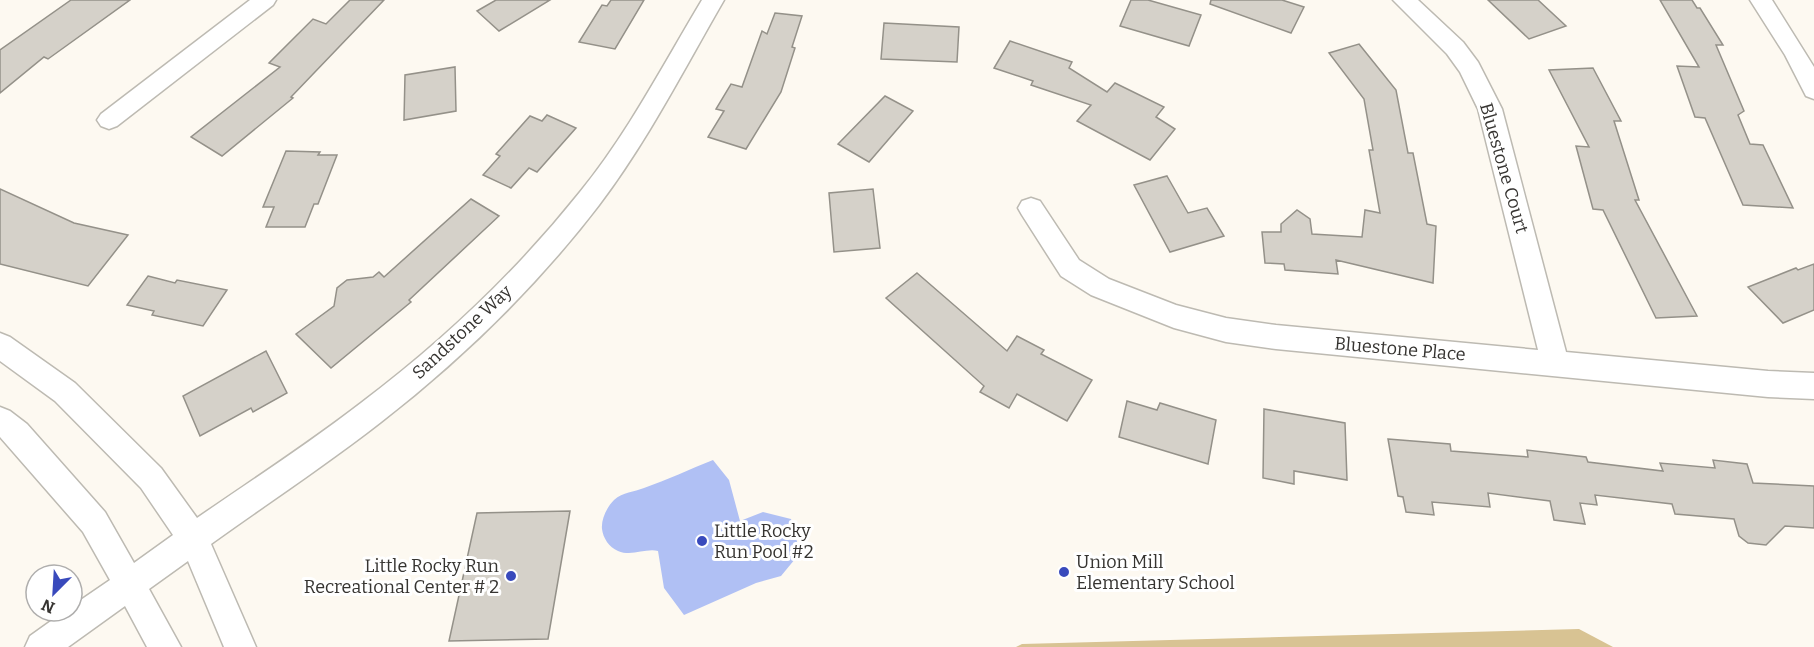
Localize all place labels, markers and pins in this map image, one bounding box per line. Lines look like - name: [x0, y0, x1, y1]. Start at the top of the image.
- place label: Little Rocky Run Pool #2: [714, 520, 813, 563]
- marker: Little Rocky Run Pool #2: [695, 534, 709, 548]
- place label: Union Mill Elementary School: [1076, 551, 1235, 594]
- place label: Little Rocky Run Recreational Center # 2: [304, 555, 500, 598]
- marker: Union Mill Elementary School: [1057, 565, 1071, 579]
- marker: Little Rocky Run Recreational Center # 2: [504, 569, 518, 583]

